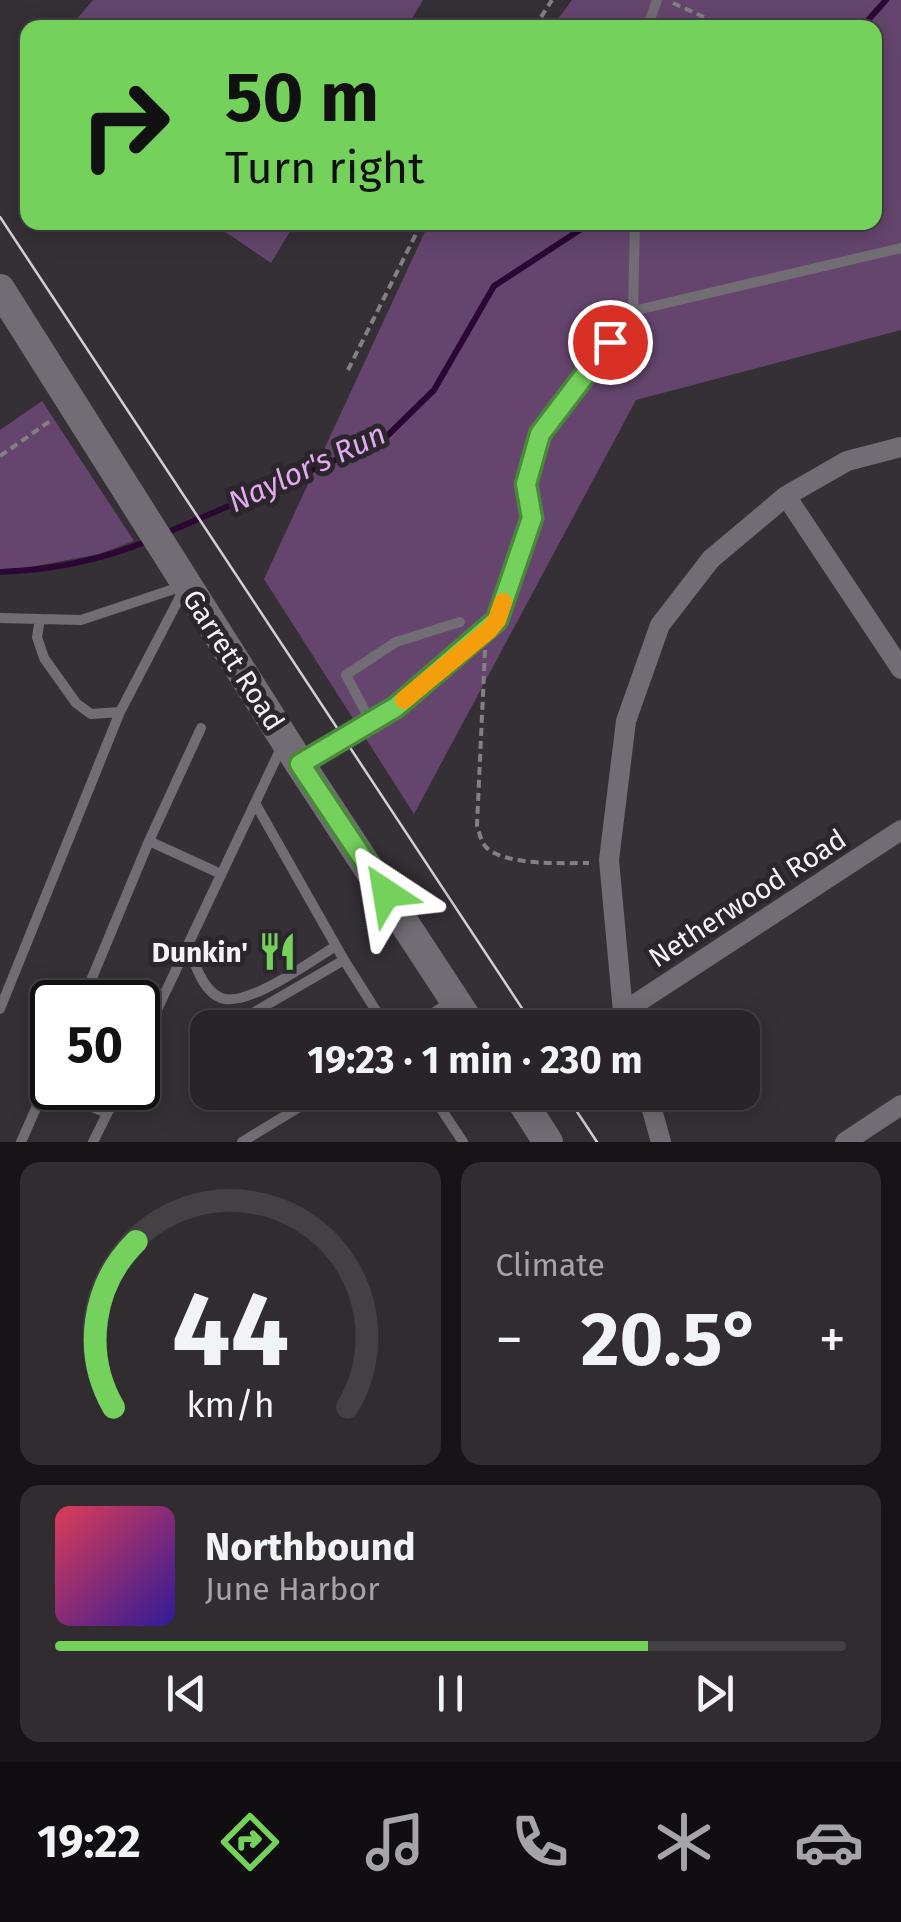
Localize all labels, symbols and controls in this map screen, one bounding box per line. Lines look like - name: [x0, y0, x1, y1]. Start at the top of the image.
- text: 50 m: [225, 56, 379, 140]
- icon: right: [60, 60, 190, 190]
- text: Turn right: [225, 141, 424, 195]
- pin: [568, 300, 653, 385]
- icon: arrive: [583, 315, 638, 370]
- water label: Naylor's Run: [223, 416, 391, 520]
- street label: Garrett Road: [176, 584, 291, 737]
- street label: Netherwood Road: [642, 822, 852, 974]
- position arrow: [334, 841, 438, 945]
- restaurant icon: Dunkin': [257, 931, 299, 973]
- place label: Dunkin': [152, 936, 248, 969]
- speed limit sign: 50: [30, 980, 160, 1110]
- text: 19:23 · 1 min · 230 m: [307, 1037, 643, 1083]
- text: Climate: [496, 1246, 605, 1284]
- text: 44: [171, 1268, 289, 1393]
- text: 20.5°: [581, 1295, 761, 1385]
- text: −: [496, 1307, 523, 1373]
- text: +: [819, 1307, 846, 1373]
- text: km/h: [186, 1384, 274, 1426]
- text: Northbound: [205, 1524, 416, 1570]
- text: June Harbor: [205, 1570, 380, 1608]
- icon: previous: [159, 1666, 214, 1721]
- icon: pause: [423, 1666, 478, 1721]
- icon: next: [687, 1666, 742, 1721]
- icon: directions: [215, 1807, 285, 1877]
- icon: music: [360, 1807, 430, 1877]
- icon: phone: [505, 1807, 575, 1877]
- icon: climate: [649, 1807, 719, 1877]
- icon: car: [794, 1807, 864, 1877]
- text: 19:22: [37, 1815, 141, 1869]

